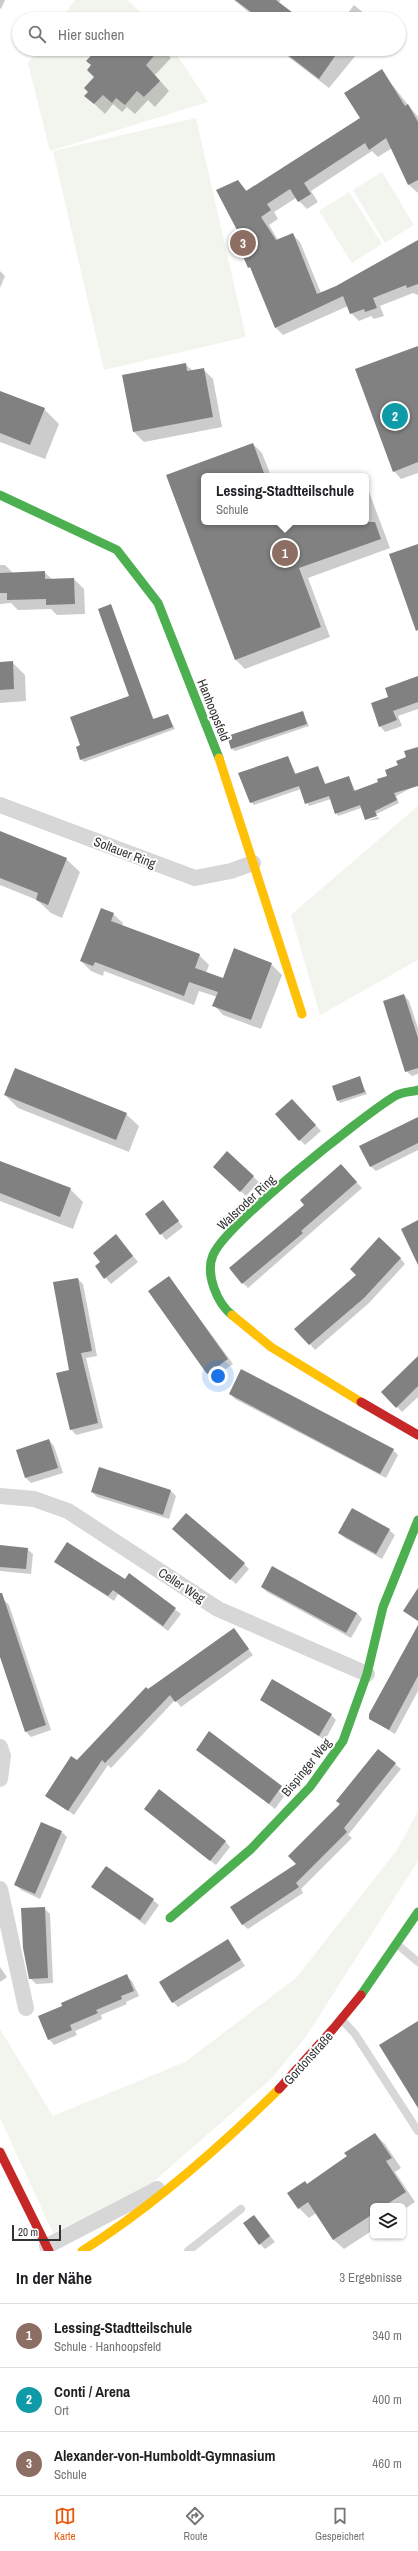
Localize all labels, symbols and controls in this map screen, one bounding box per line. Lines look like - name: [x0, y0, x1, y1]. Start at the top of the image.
- search box: [12, 12, 406, 56]
- icon: search: [26, 23, 48, 45]
- text: Hier suchen: [58, 24, 124, 45]
- pin: 3: [230, 228, 256, 258]
- pin: 2: [382, 401, 408, 431]
- popup: [201, 473, 369, 525]
- text: Lessing-Stadtteilschule: [216, 480, 354, 501]
- text: Schule: [216, 501, 249, 518]
- pin: 1: [272, 538, 298, 568]
- street label: Hanhoopsfeld: [193, 677, 234, 744]
- street label: Soltauer Ring: [91, 833, 158, 872]
- street label: Walsroder Ring: [214, 1171, 279, 1234]
- your location: [208, 1366, 228, 1386]
- street label: Celler Weg: [155, 1564, 208, 1607]
- street label: Bispinger Weg: [278, 1735, 335, 1800]
- street label: Gordonstraße: [280, 2028, 337, 2088]
- map controls: [370, 2203, 406, 2239]
- button: layers: [370, 2203, 406, 2239]
- scale bar: [12, 2223, 61, 2242]
- text: 20 m: [18, 2225, 38, 2239]
- text: In der Nähe: [16, 2266, 92, 2289]
- text: 3 Ergebnisse: [339, 2269, 402, 2286]
- text: Lessing-Stadtteilschule: [54, 2317, 192, 2338]
- text: 1: [26, 2327, 32, 2344]
- text: 340 m: [372, 2327, 402, 2344]
- text: Schule · Hanhoopsfeld: [54, 2338, 161, 2355]
- text: Conti / Arena: [54, 2381, 130, 2402]
- text: 2: [26, 2391, 32, 2408]
- text: 400 m: [372, 2391, 402, 2408]
- text: Ort: [54, 2402, 69, 2419]
- text: Alexander-von-Humboldt-Gymnasium: [54, 2445, 275, 2466]
- text: 3: [26, 2455, 32, 2472]
- text: 460 m: [372, 2455, 402, 2472]
- text: Schule: [54, 2466, 87, 2483]
- tab: Karte: [54, 2505, 76, 2543]
- tab: Route: [183, 2505, 207, 2543]
- tab: Gespeichert: [315, 2505, 364, 2543]

